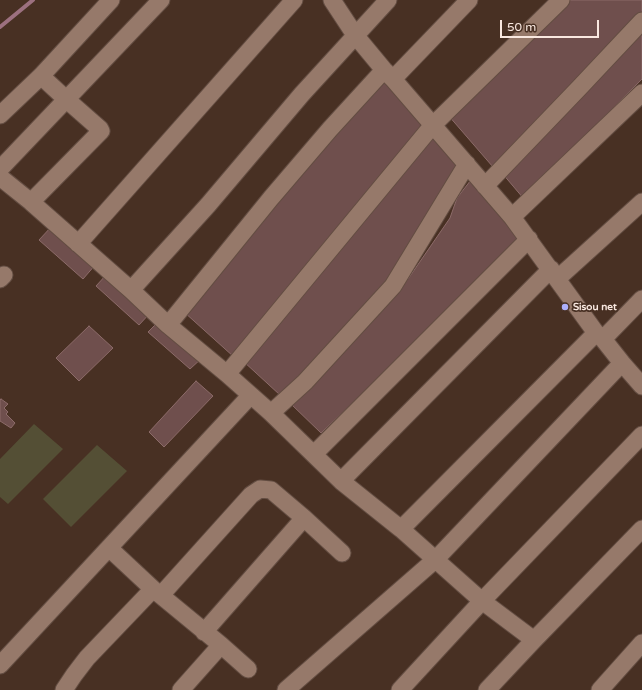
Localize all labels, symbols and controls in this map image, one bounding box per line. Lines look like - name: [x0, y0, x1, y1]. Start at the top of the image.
- scale bar: [502, 12, 601, 38]
- text: 50 m: [507, 20, 536, 34]
- place label: Sisou net: [573, 301, 617, 313]
- marker: Sisou net: [560, 302, 570, 312]

